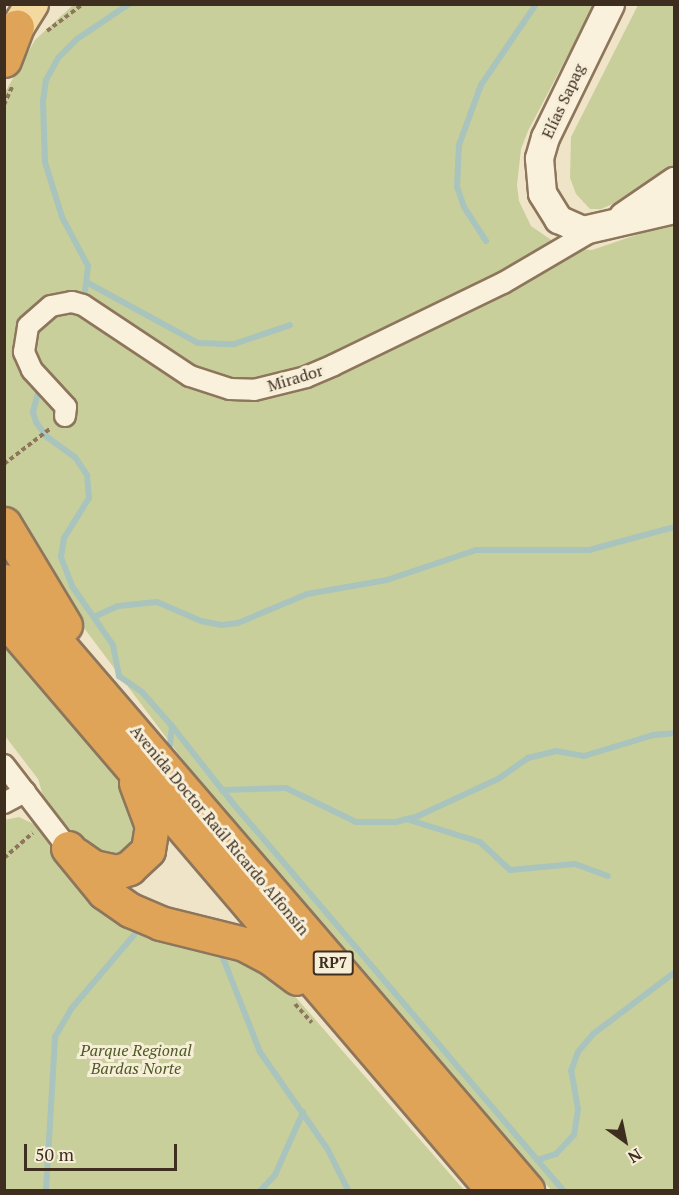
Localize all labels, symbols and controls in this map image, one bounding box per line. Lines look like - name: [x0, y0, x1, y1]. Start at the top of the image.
- street label: Elías Sapag: [537, 61, 589, 141]
- street label: Mirador: [265, 361, 325, 395]
- street label: Avenida Doctor Raúl Ricardo Alfonsín: [126, 721, 314, 939]
- road number: RP7: [312, 951, 354, 975]
- park label: Parque Regional Bardas Norte: [80, 1040, 192, 1078]
- north arrow: [595, 1111, 655, 1171]
- scale bar: [27, 1132, 180, 1170]
- text: 50 m: [35, 1142, 74, 1166]
- text: N: [624, 1144, 646, 1169]

